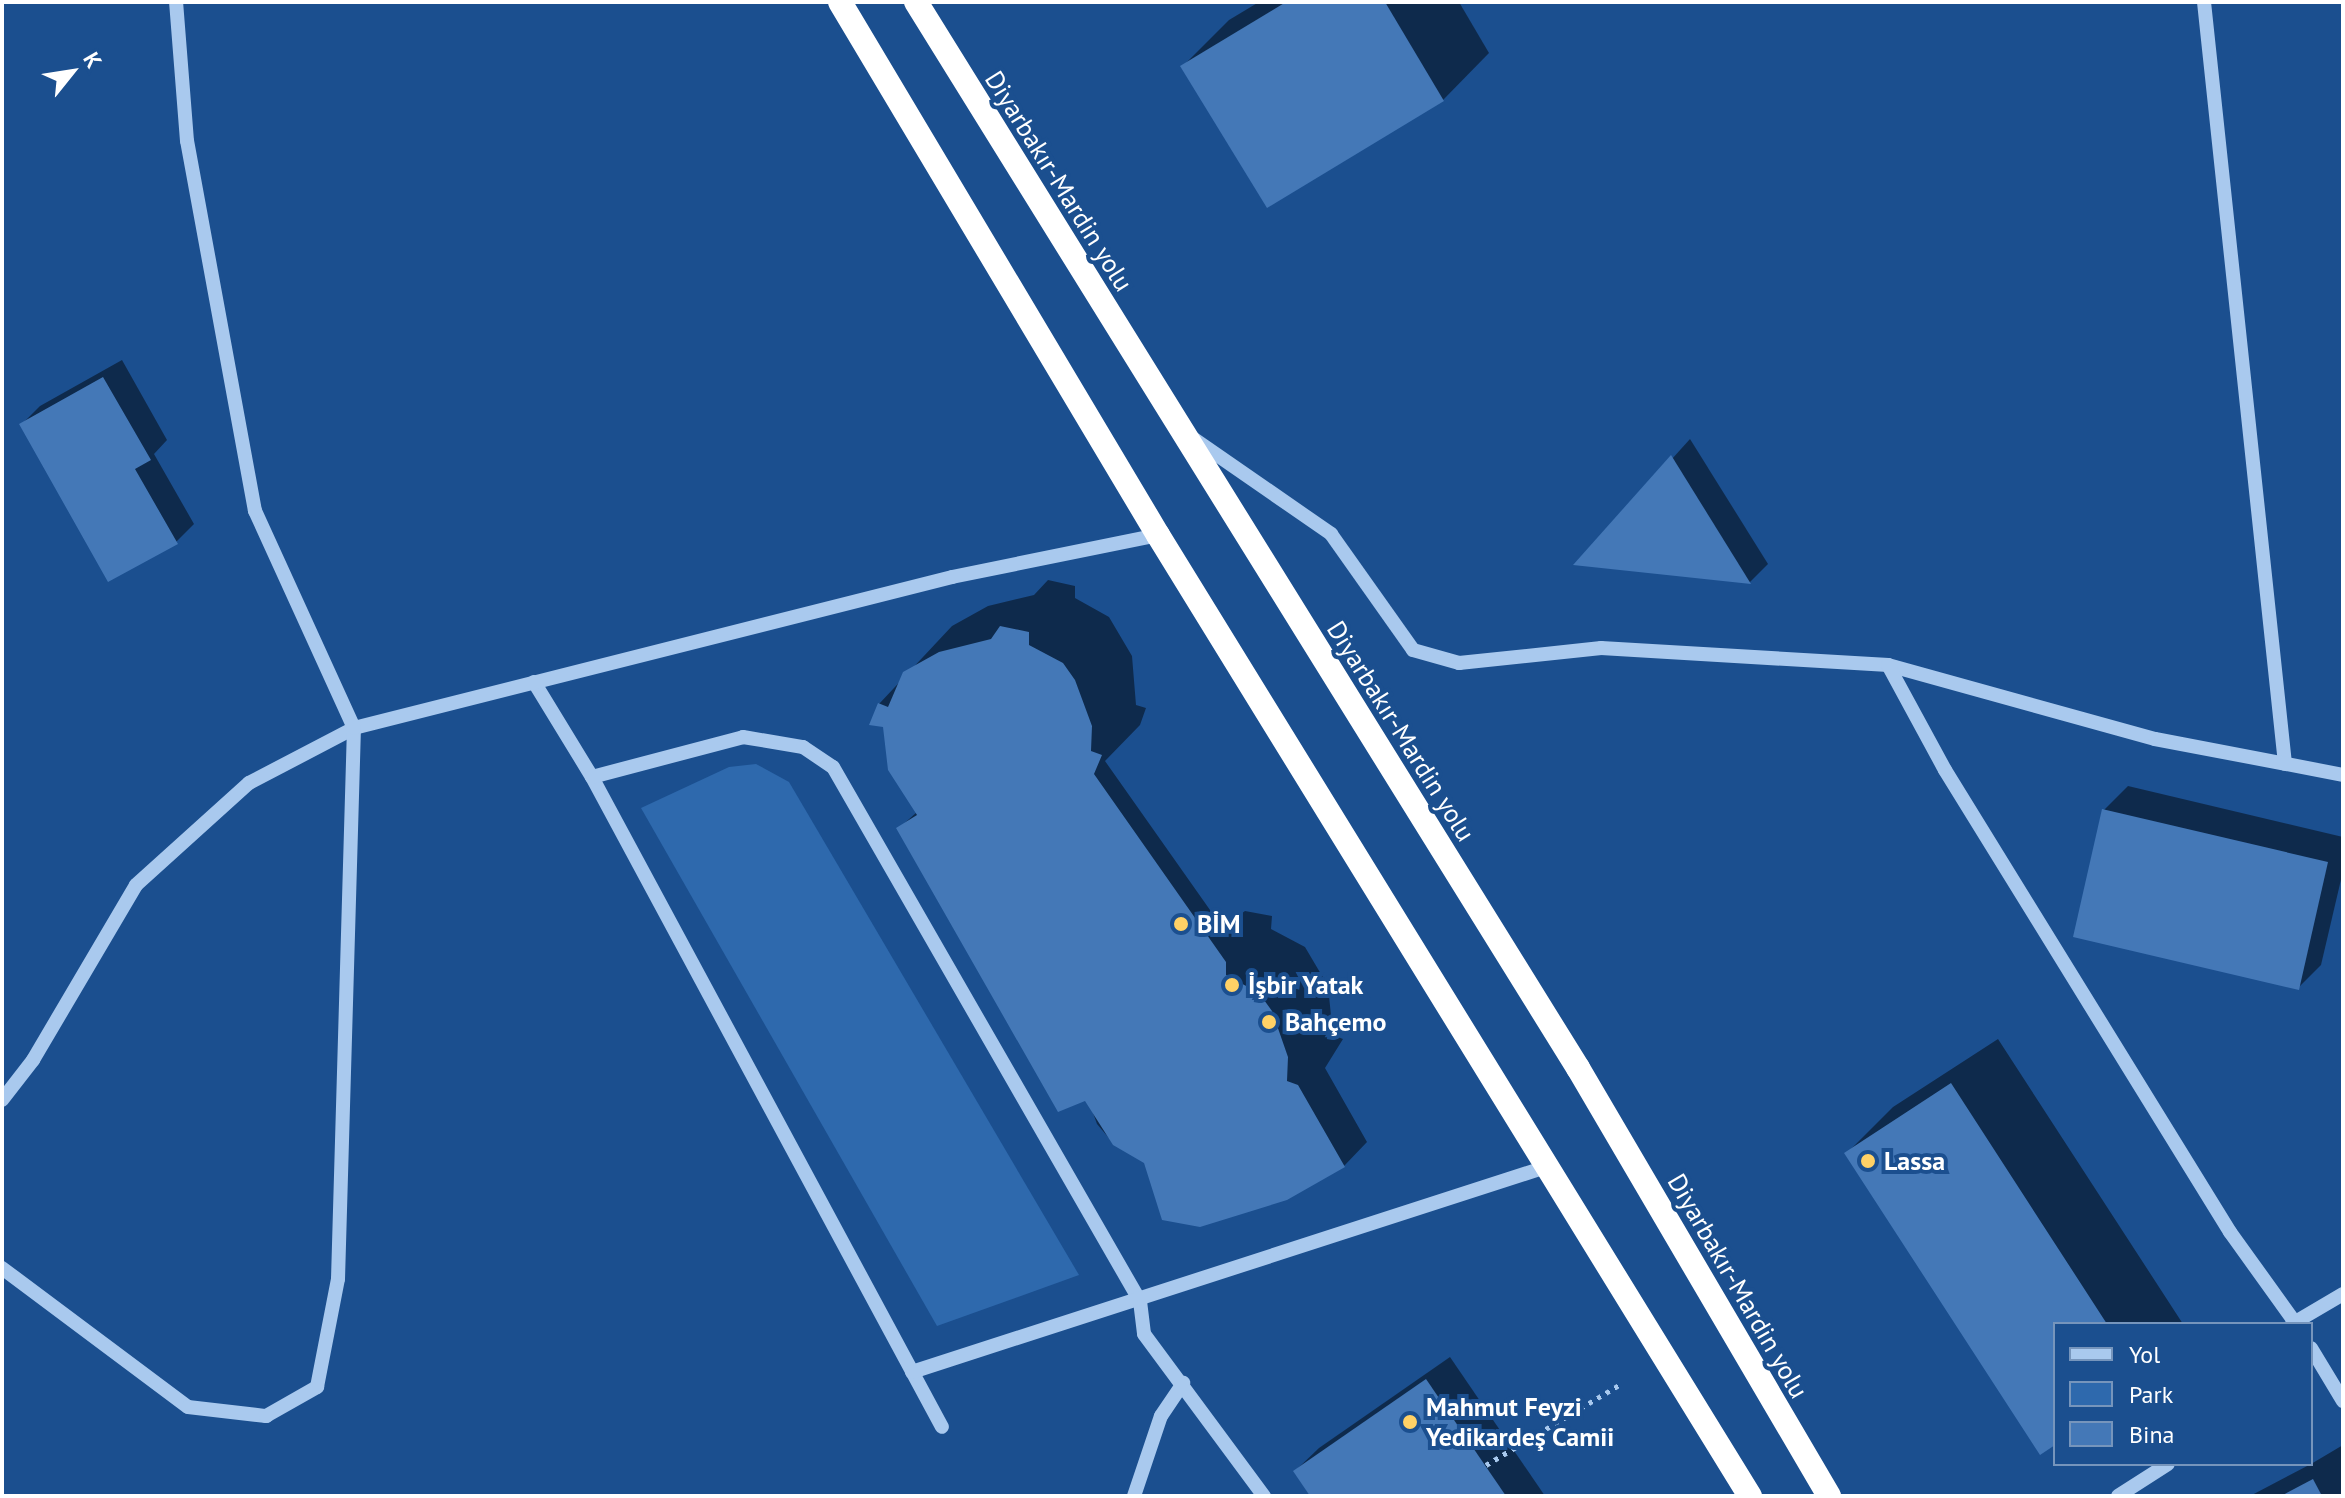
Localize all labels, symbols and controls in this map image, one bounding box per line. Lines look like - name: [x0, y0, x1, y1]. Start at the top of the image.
- north arrow: [32, 32, 112, 112]
- text: K: [77, 47, 108, 73]
- street label: Diyarbakır-Mardin yolu: [978, 65, 1140, 297]
- street label: Diyarbakır-Mardin yolu: [1320, 615, 1482, 847]
- place label: BİM: [1197, 908, 1241, 940]
- marker: BİM: [1172, 915, 1190, 933]
- place label: İşbir Yatak: [1248, 969, 1364, 1001]
- marker: İşbir Yatak: [1223, 976, 1241, 994]
- place label: Bahçemo: [1285, 1006, 1386, 1038]
- marker: Bahçemo: [1260, 1013, 1278, 1031]
- place label: Lassa: [1884, 1145, 1945, 1177]
- marker: Lassa: [1859, 1152, 1877, 1170]
- street label: Diyarbakır-Mardin yolu: [1661, 1168, 1815, 1404]
- legend: [2053, 1322, 2313, 1466]
- text: Yol: [2129, 1339, 2160, 1370]
- text: Park: [2129, 1379, 2173, 1410]
- place label: Mahmut Feyzi Yedikardeş Camii: [1426, 1391, 1614, 1452]
- marker: Mahmut Feyzi Yedikardeş Camii: [1401, 1413, 1419, 1431]
- text: Bina: [2129, 1419, 2174, 1450]

